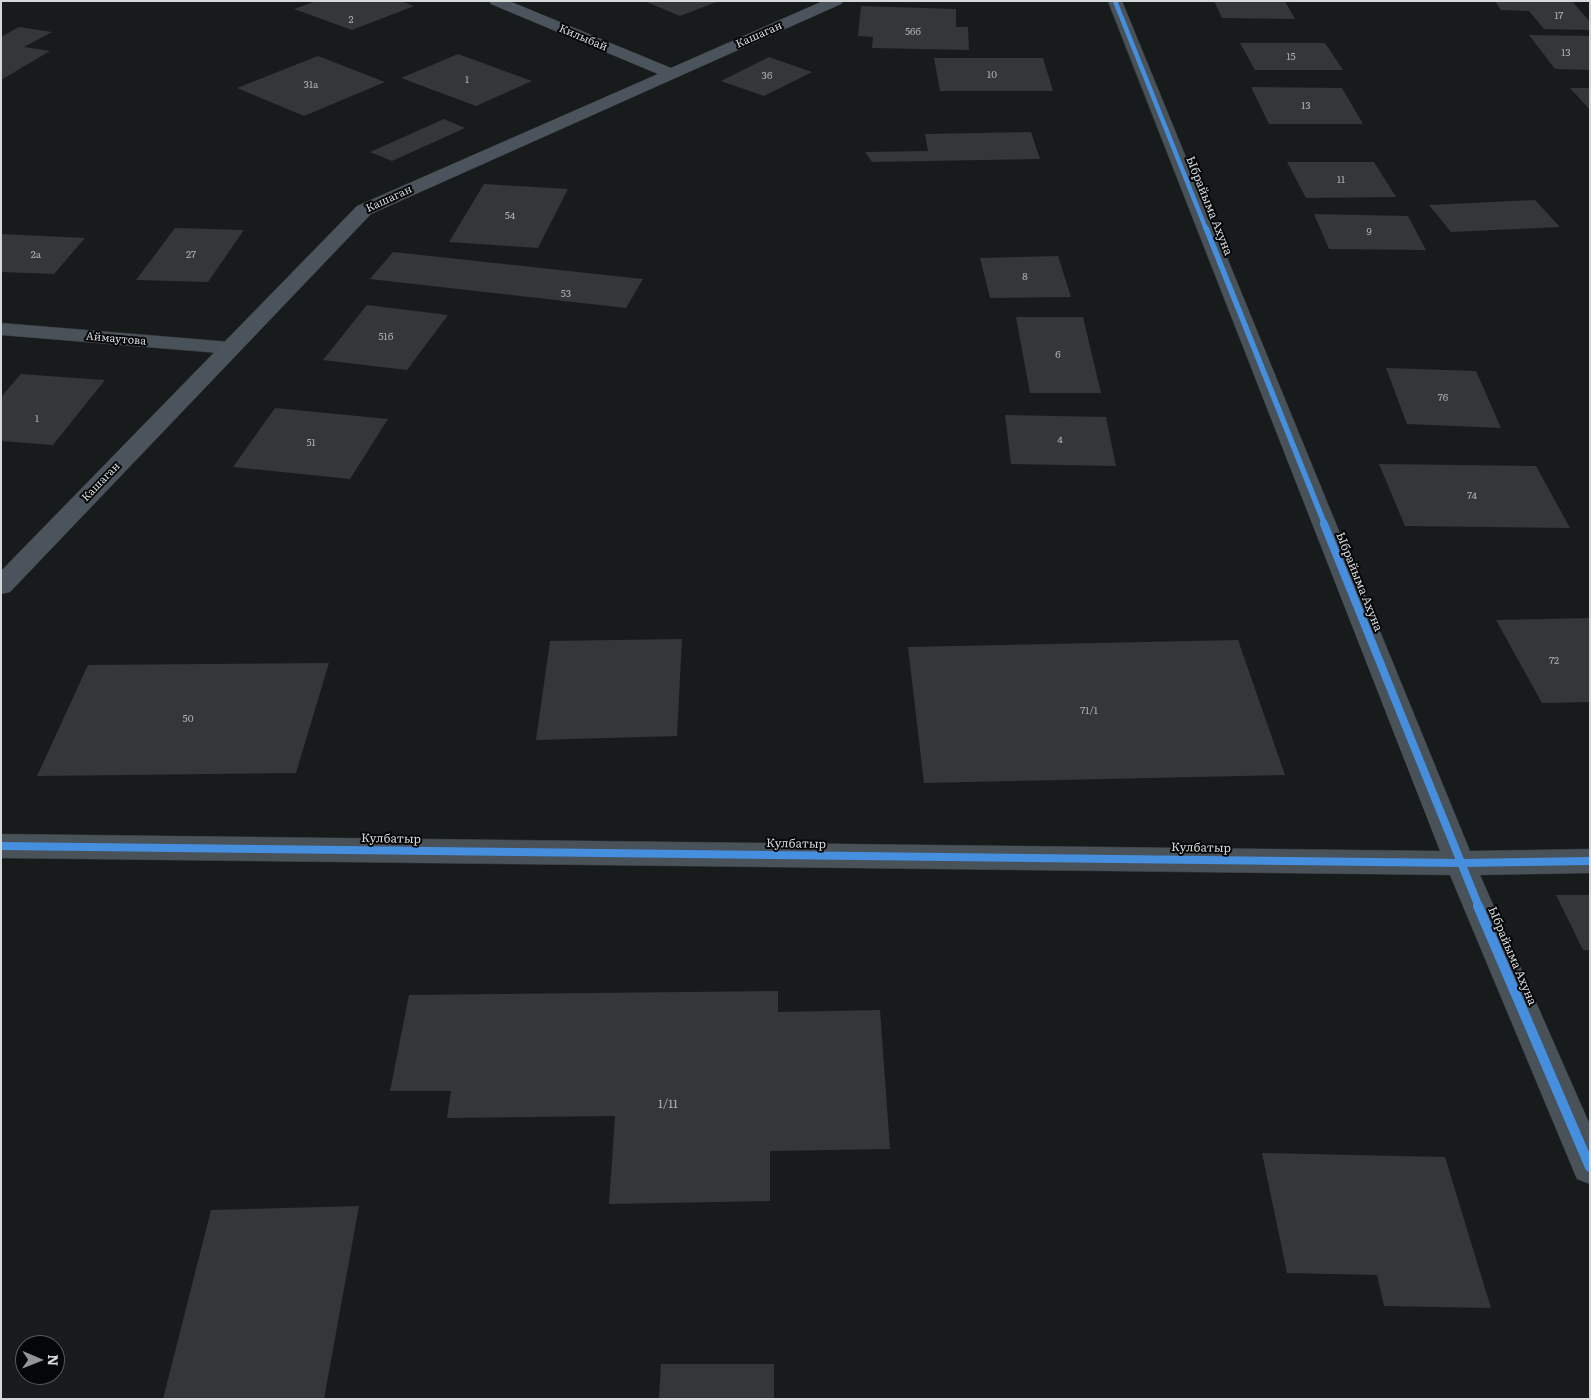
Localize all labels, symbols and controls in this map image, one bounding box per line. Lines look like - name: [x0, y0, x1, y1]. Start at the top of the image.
- house number: 17: [1555, 10, 1563, 22]
- house number: 2: [348, 14, 354, 26]
- street label: Кашаган: [734, 19, 784, 51]
- street label: Килыбай: [557, 22, 609, 54]
- house number: 56б: [905, 26, 921, 38]
- house number: 13: [1561, 47, 1571, 59]
- house number: 15: [1286, 51, 1296, 63]
- house number: 10: [987, 69, 997, 81]
- house number: 36: [762, 70, 772, 82]
- house number: 1: [465, 74, 469, 86]
- house number: 31а: [304, 79, 318, 91]
- house number: 13: [1301, 100, 1311, 112]
- street label: Ыбрайыма Ахуна: [1183, 154, 1235, 258]
- house number: 11: [1337, 174, 1345, 186]
- street label: Кашаган: [364, 183, 414, 215]
- house number: 54: [505, 210, 515, 222]
- house number: 9: [1366, 226, 1372, 238]
- house number: 2а: [31, 249, 41, 261]
- house number: 27: [186, 249, 196, 261]
- house number: 8: [1022, 271, 1028, 283]
- house number: 53: [561, 288, 571, 300]
- street label: Аймаутова: [85, 330, 147, 348]
- house number: 51б: [379, 331, 393, 343]
- house number: 6: [1055, 349, 1061, 361]
- house number: 76: [1438, 392, 1448, 404]
- house number: 1: [35, 413, 39, 425]
- house number: 4: [1057, 434, 1063, 446]
- house number: 51: [306, 437, 316, 449]
- street label: Кашаган: [79, 460, 123, 504]
- house number: 74: [1467, 490, 1477, 502]
- street label: Ыбрайыма Ахуна: [1333, 530, 1385, 634]
- house number: 72: [1549, 655, 1559, 667]
- house number: 71/1: [1080, 705, 1098, 717]
- house number: 50: [183, 713, 193, 725]
- street label: Кулбатыр: [361, 831, 421, 847]
- street label: Кулбатыр: [766, 836, 826, 852]
- street label: Кулбатыр: [1171, 840, 1231, 856]
- street label: Ыбрайыма Ахуна: [1485, 905, 1539, 1007]
- house number: 1/11: [658, 1097, 678, 1111]
- north arrow: [15, 1335, 65, 1385]
- text: N: [44, 1354, 64, 1366]

